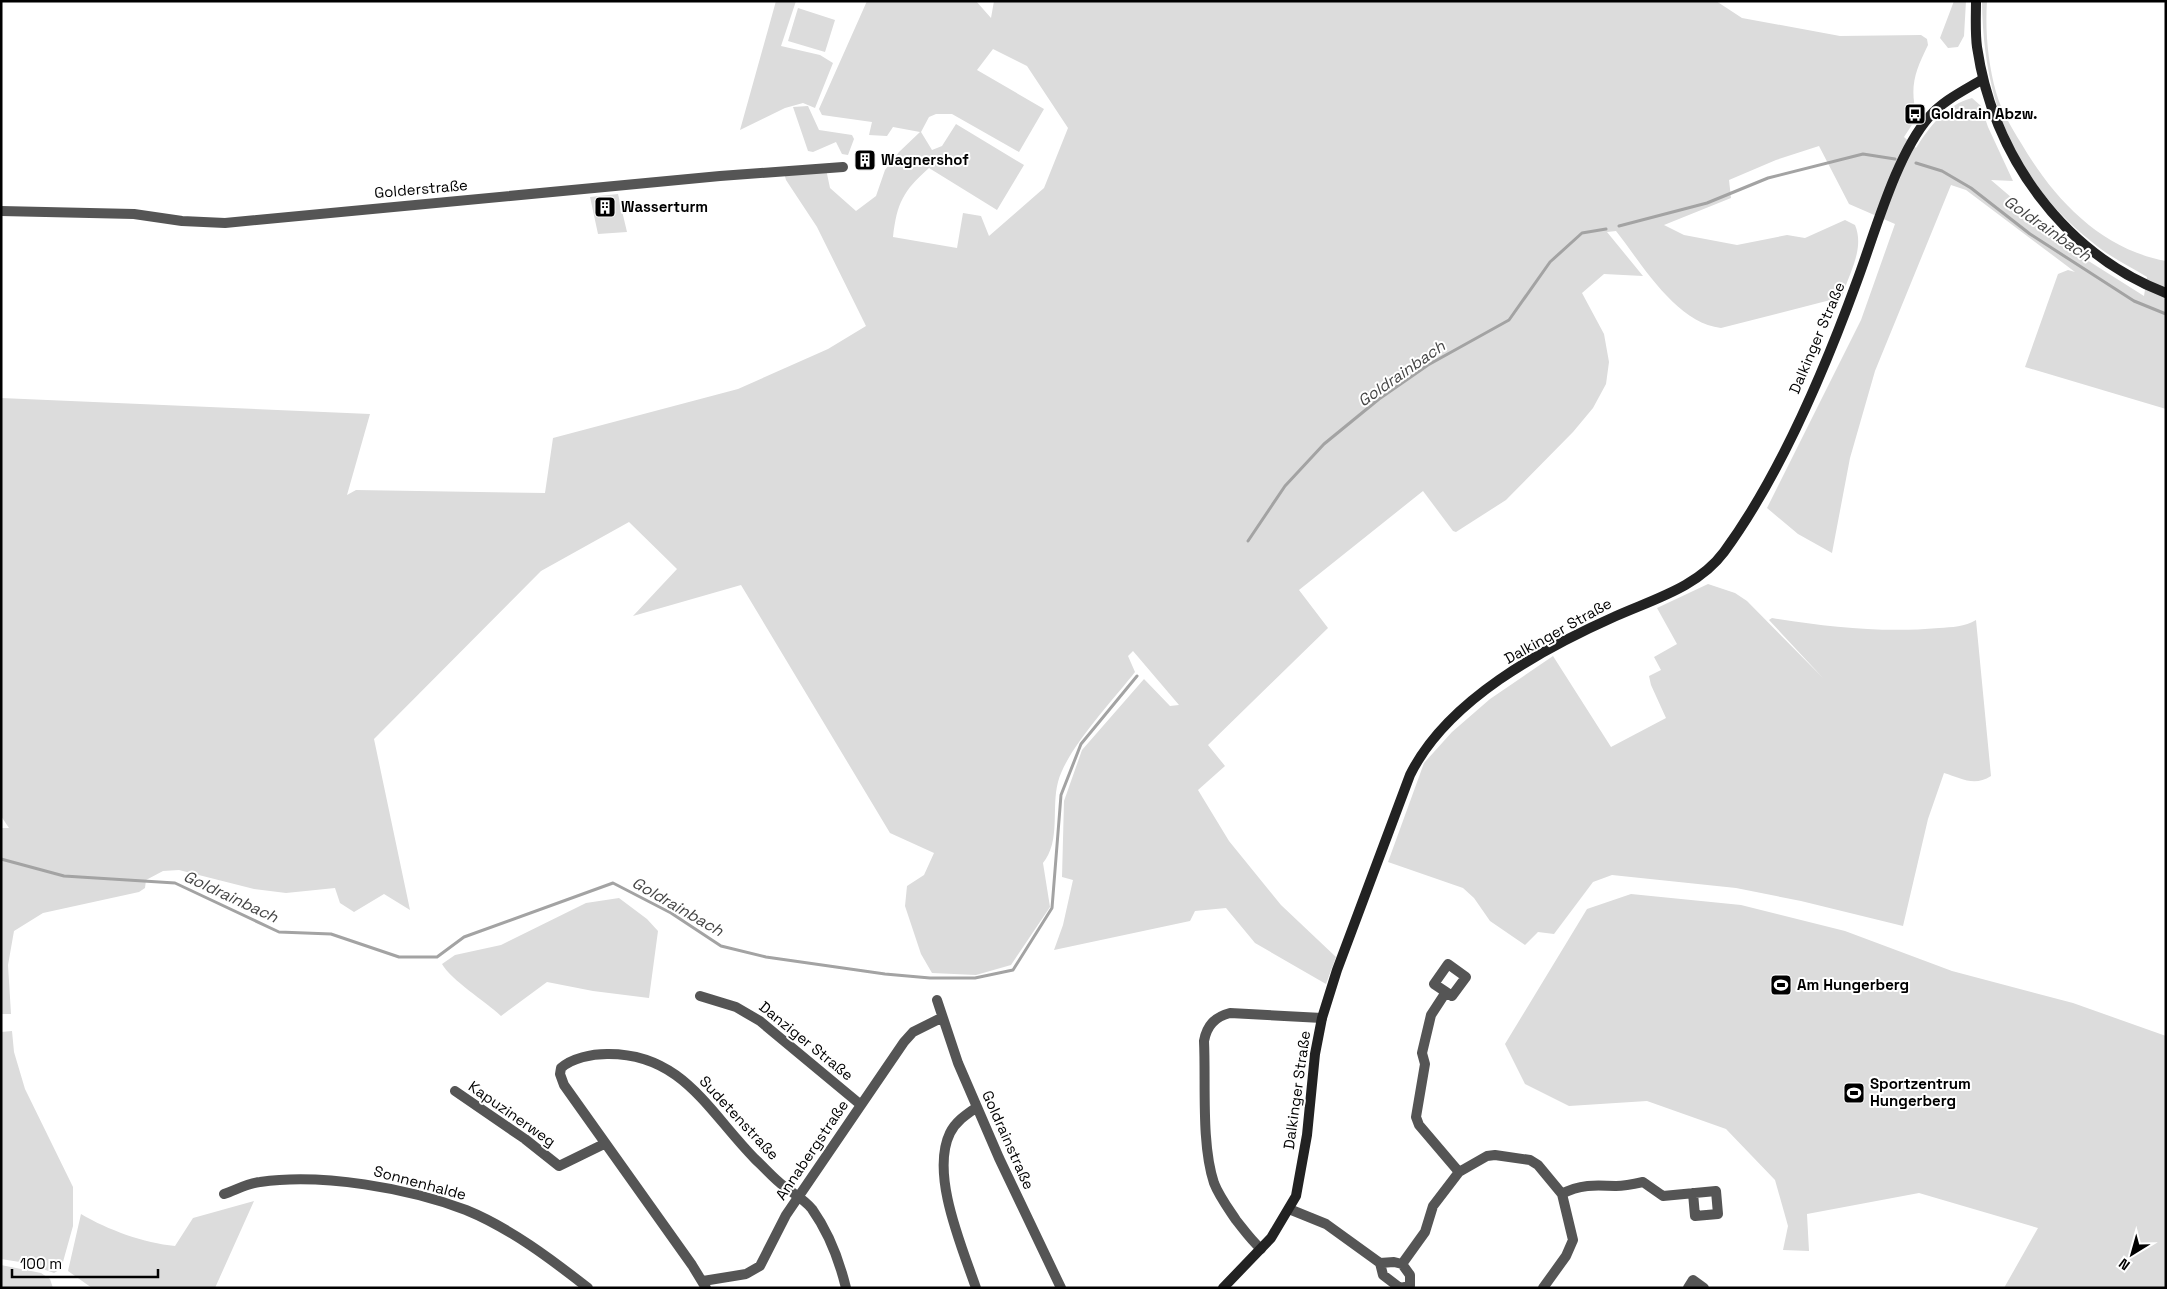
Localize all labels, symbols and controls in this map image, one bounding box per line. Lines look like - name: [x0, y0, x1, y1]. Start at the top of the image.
- bus stop icon: Goldrain Abzw.: [1903, 102, 1927, 126]
- place label: Goldrain Abzw.: [1931, 104, 2038, 123]
- building icon: Wagnershof: [853, 148, 877, 172]
- place label: Wagnershof: [881, 150, 969, 169]
- street label: Golderstraße: [373, 175, 469, 202]
- water label: Goldrainbach: [2000, 191, 2096, 267]
- building icon: Wasserturm: [593, 195, 617, 219]
- place label: Wasserturm: [621, 197, 708, 216]
- street label: Dalkinger Straße: [1784, 279, 1849, 397]
- water label: Goldrainbach: [1353, 335, 1450, 411]
- street label: Dalkinger Straße: [1501, 593, 1615, 668]
- water label: Goldrainbach: [180, 865, 283, 928]
- water label: Goldrainbach: [628, 872, 728, 942]
- sports icon: Am Hungerberg: [1769, 973, 1793, 997]
- place label: Am Hungerberg: [1797, 975, 1909, 994]
- street label: Danziger Straße: [755, 997, 857, 1084]
- street label: Dalkinger Straße: [1279, 1029, 1314, 1150]
- street label: Sudetenstraße: [695, 1072, 783, 1164]
- place label: Sportzentrum Hungerberg: [1870, 1074, 1971, 1110]
- street label: Kapuzinerweg: [465, 1076, 560, 1151]
- sports icon: Sportzentrum Hungerberg: [1842, 1081, 1866, 1105]
- street label: Goldrainstraße: [978, 1087, 1039, 1192]
- street label: Annabergstraße: [771, 1096, 852, 1204]
- street label: Sonnenhalde: [372, 1161, 469, 1204]
- north arrow: [2107, 1229, 2157, 1279]
- scale bar: [12, 1246, 159, 1278]
- text: 100 m: [20, 1254, 62, 1273]
- text: N: [2115, 1254, 2133, 1274]

